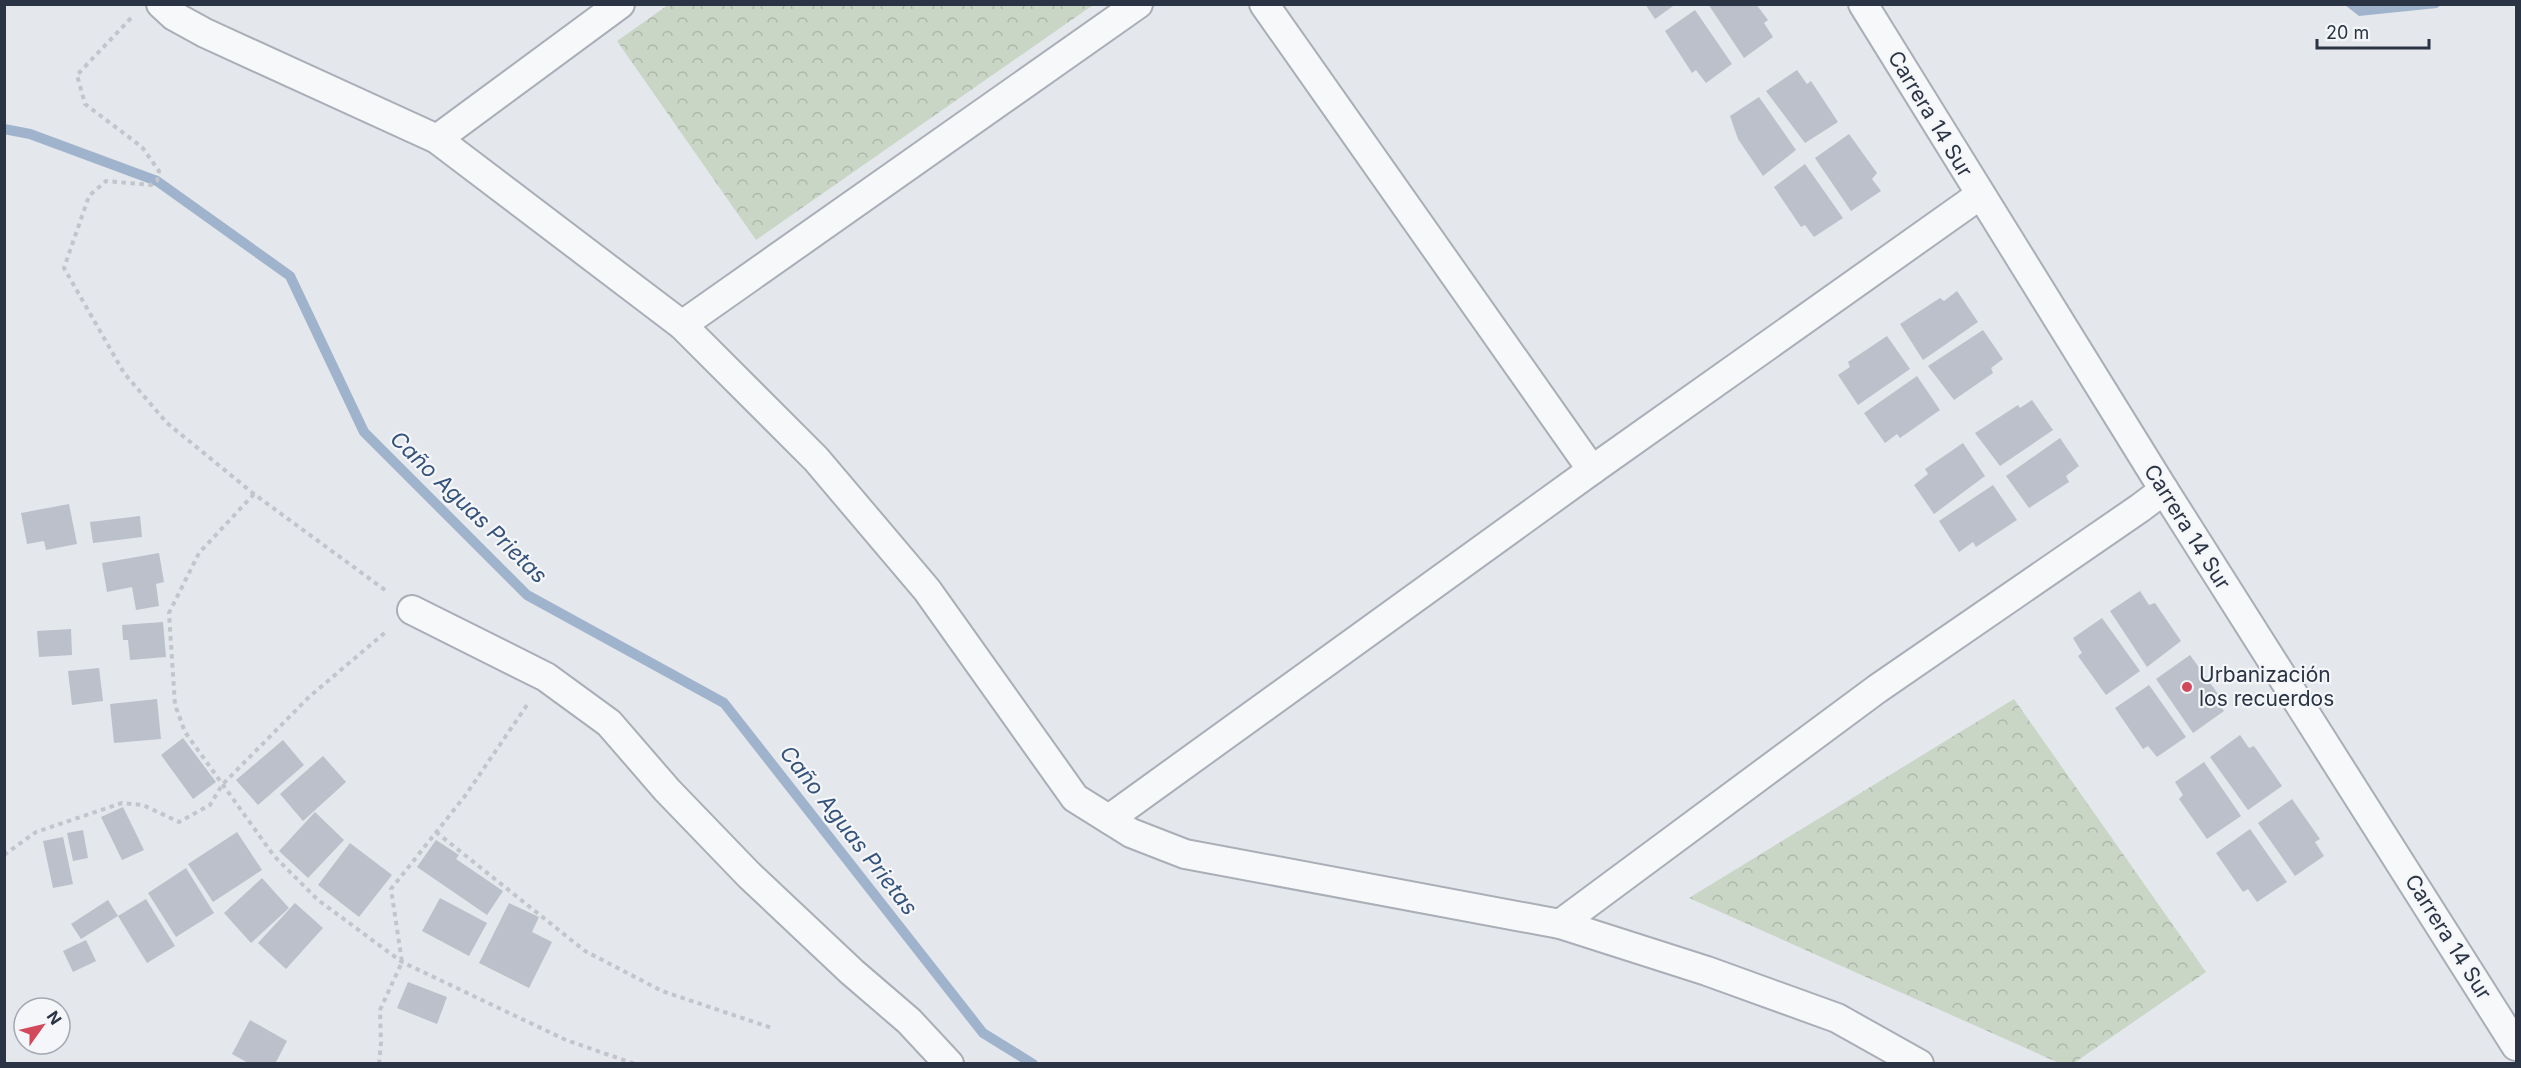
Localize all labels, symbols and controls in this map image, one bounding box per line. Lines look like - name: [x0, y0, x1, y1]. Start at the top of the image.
- scale bar: [2317, 12, 2430, 50]
- text: 20 m: [2326, 22, 2369, 43]
- street label: Carrera 14 Sur: [1883, 46, 1978, 181]
- water label: Caño Aguas Prietas: [385, 425, 553, 589]
- street label: Carrera 14 Sur: [2139, 460, 2236, 594]
- place label: Urbanización los recuerdos: [2199, 662, 2334, 711]
- marker: Urbanización los recuerdos: [2180, 680, 2194, 694]
- water label: Caño Aguas Prietas: [775, 740, 923, 920]
- street label: Carrera 14 Sur: [2400, 870, 2497, 1004]
- north arrow: [12, 996, 72, 1056]
- text: N: [43, 1007, 66, 1028]

